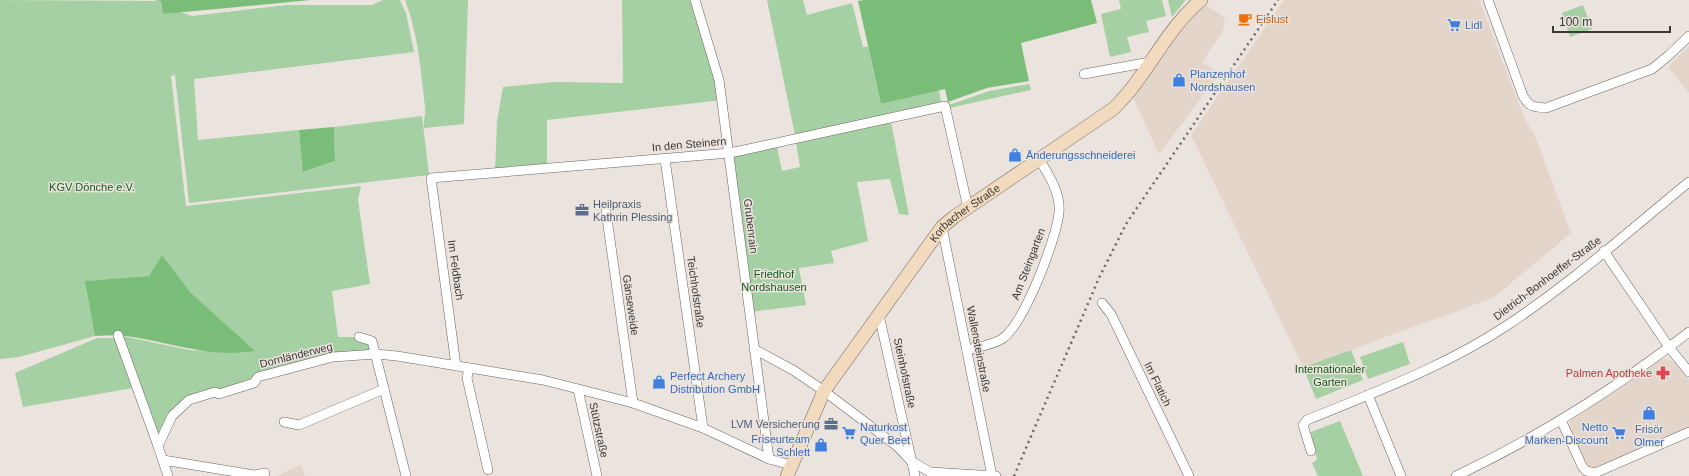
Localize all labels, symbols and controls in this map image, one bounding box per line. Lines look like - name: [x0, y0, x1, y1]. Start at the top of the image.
- scale bar: [1553, 8, 1670, 34]
- cafe icon: Eislust: [1237, 11, 1253, 27]
- place label: Eislust: [1256, 13, 1288, 25]
- text: 100 m: [1559, 15, 1592, 29]
- supermarket icon: Lidl: [1446, 17, 1462, 33]
- place label: Lidl: [1465, 19, 1482, 31]
- place label: Planzenhof Nordshausen: [1190, 68, 1255, 93]
- shop icon: Planzenhof Nordshausen: [1171, 72, 1187, 88]
- street label: In den Steinern: [651, 135, 727, 153]
- shop icon: Änderungsschneiderei: [1007, 147, 1023, 163]
- place label: Änderungsschneiderei: [1026, 149, 1135, 161]
- park label: KGV Dönche e.V.: [49, 181, 135, 193]
- street label: Korbacher Straße: [927, 182, 1002, 244]
- place label: Heilpraxis Kathrin Plessing: [593, 198, 673, 223]
- street label: Grubenrain: [742, 198, 760, 254]
- office icon: Heilpraxis Kathrin Plessing: [574, 202, 590, 218]
- street label: Am Steingarten: [1009, 226, 1047, 302]
- street label: Dietrich-Bonhoeffer-Straße: [1491, 234, 1603, 322]
- street label: Im Feldbach: [446, 239, 466, 301]
- street label: Teichhofstraße: [685, 255, 707, 329]
- park label: Friedhof Nordshausen: [741, 268, 807, 293]
- street label: Gänseweide: [621, 274, 641, 336]
- street label: Wallensteinstraße: [965, 305, 993, 393]
- street label: Steinhofstraße: [892, 337, 918, 409]
- street label: Dornländerweg: [258, 340, 334, 370]
- street label: Im Flatich: [1142, 360, 1174, 408]
- park label: Internationaler Garten: [1295, 363, 1365, 388]
- pharmacy icon: Palmen Apotheke: [1655, 365, 1671, 381]
- place label: Palmen Apotheke: [1566, 367, 1652, 379]
- place label: Perfect Archery Distribution GmbH: [670, 370, 760, 395]
- shop icon: Perfect Archery Distribution GmbH: [651, 374, 667, 390]
- street label: Stützstraße: [587, 401, 611, 459]
- shop icon: Frisör Olmer: [1641, 405, 1657, 421]
- office icon: LVM Versicherung: [823, 416, 839, 432]
- place label: LVM Versicherung: [731, 418, 820, 430]
- place label: Naturkost Quer Beet: [860, 421, 910, 446]
- place label: Netto Marken-Discount: [1525, 421, 1608, 446]
- place label: Frisör Olmer: [1634, 423, 1664, 448]
- supermarket icon: Naturkost Quer Beet: [841, 425, 857, 441]
- supermarket icon: Netto Marken-Discount: [1611, 425, 1627, 441]
- place label: Friseurteam Schlett: [751, 433, 810, 458]
- shop icon: Friseurteam Schlett: [813, 437, 829, 453]

